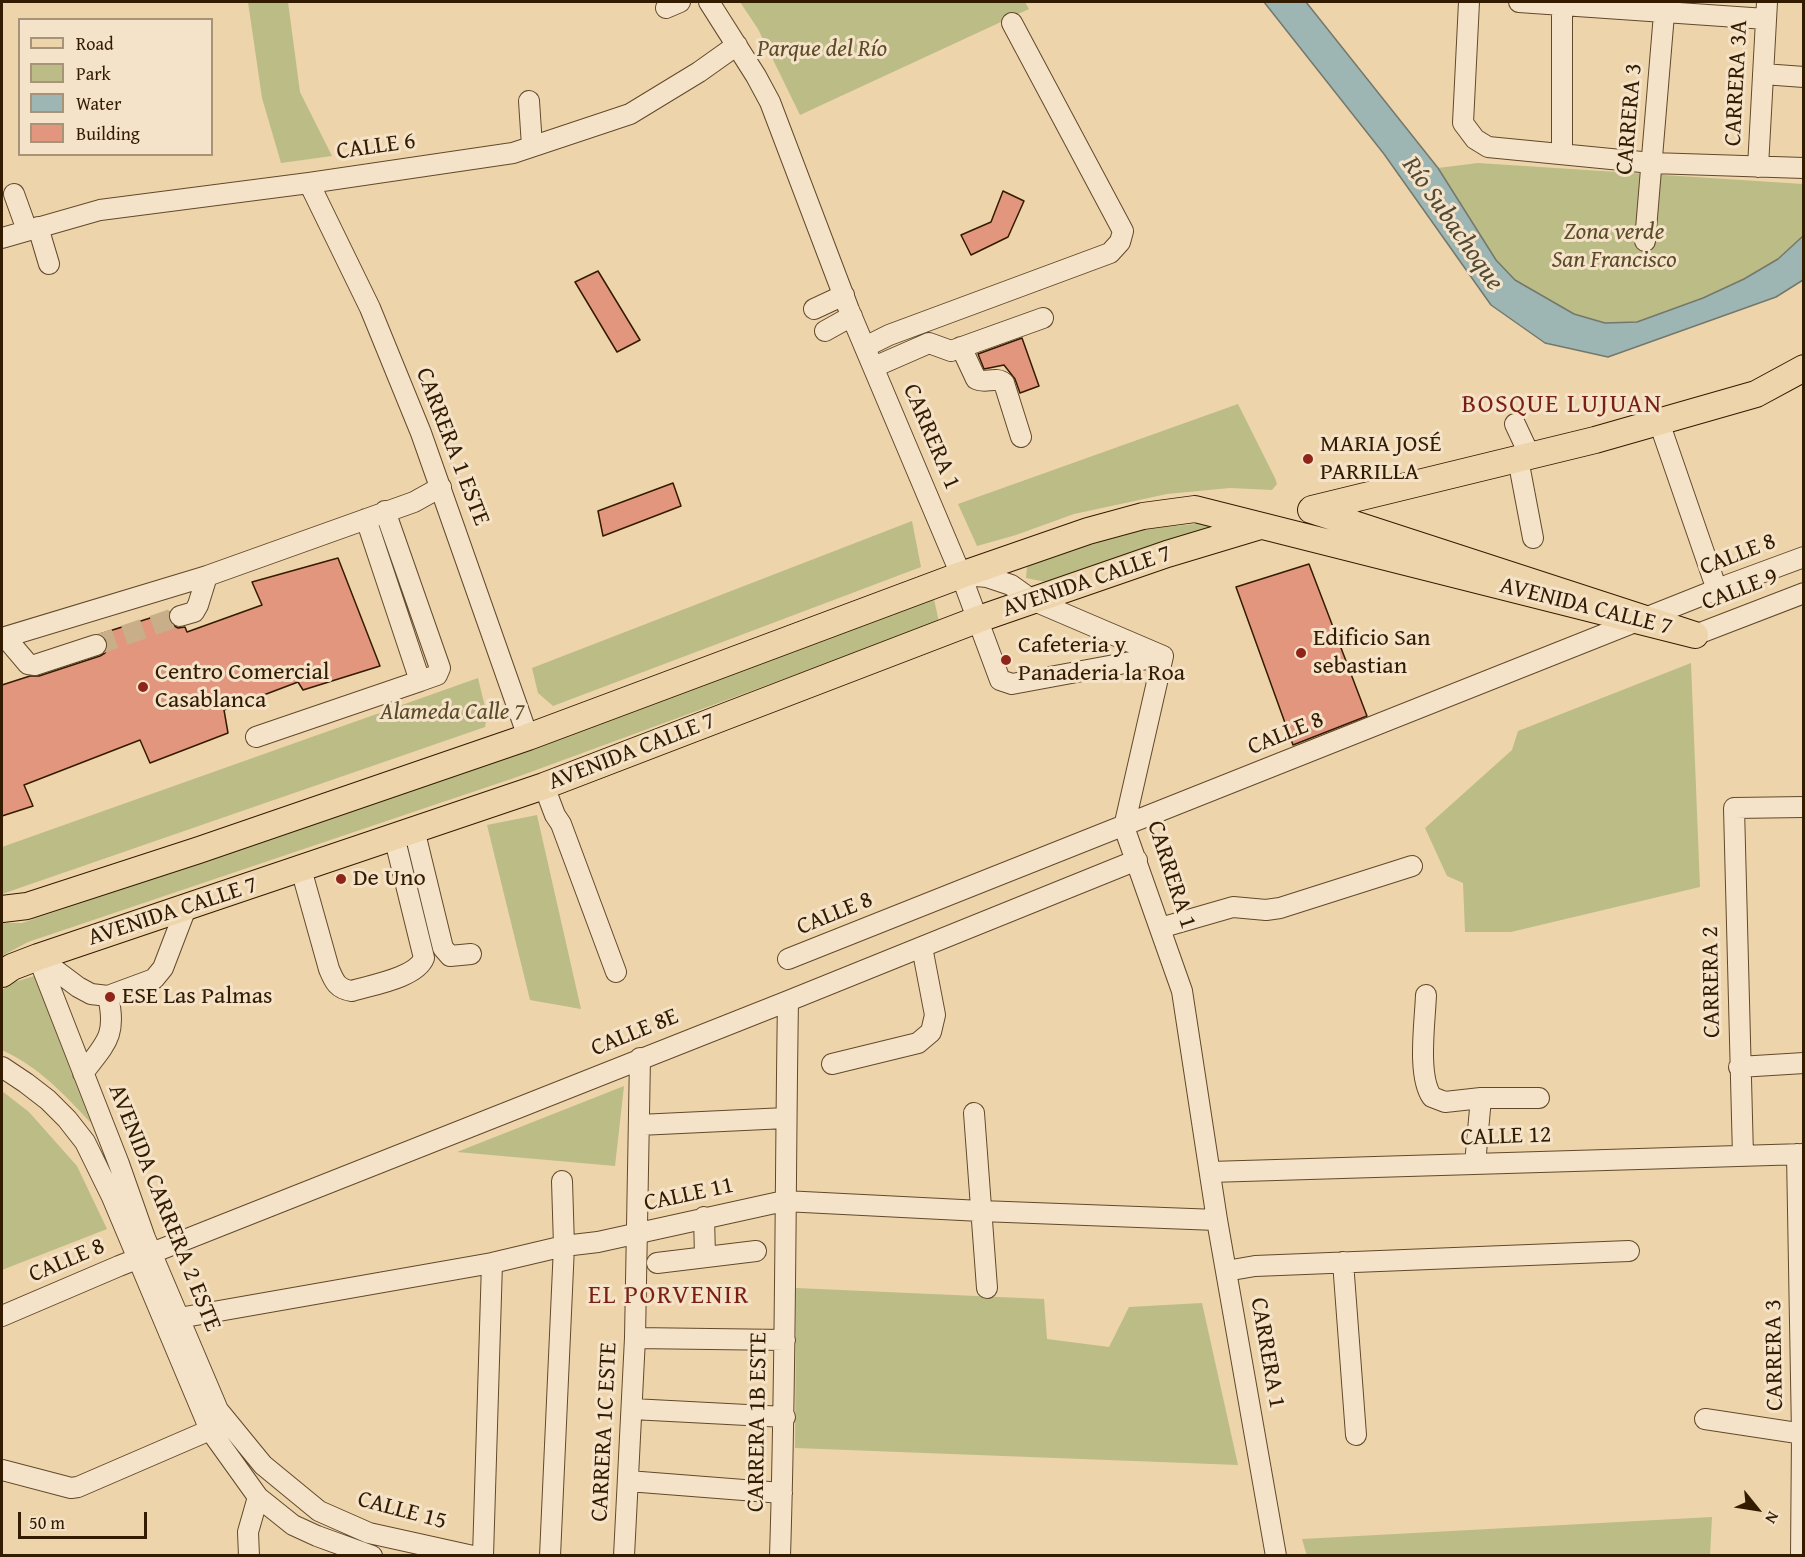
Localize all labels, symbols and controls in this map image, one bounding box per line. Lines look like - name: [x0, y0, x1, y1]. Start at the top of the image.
- legend: [18, 18, 213, 156]
- street label: CARRERA 3A: [1719, 19, 1755, 147]
- text: Road: [76, 30, 114, 57]
- park label: Parque del Río: [757, 36, 887, 64]
- text: Park: [76, 60, 111, 87]
- street label: CARRERA 3: [1611, 62, 1649, 176]
- text: Water: [76, 90, 121, 117]
- text: Building: [76, 120, 140, 147]
- street label: CALLE 6: [335, 127, 417, 167]
- water label: Río Subachoque: [1394, 151, 1510, 297]
- park label: Zona verde San Francisco: [1551, 219, 1677, 275]
- street label: CARRERA 1 ESTE: [409, 364, 495, 530]
- street label: CARRERA 1: [896, 380, 966, 494]
- district label: BOSQUE LUJUAN: [1461, 389, 1663, 421]
- place label: MARIA JOSÉ PARRILLA: [1320, 431, 1441, 487]
- marker: MARIA JOSÉ PARRILLA: [1301, 452, 1315, 466]
- street label: CALLE 8: [1696, 527, 1780, 583]
- street label: AVENIDA CALLE 7: [999, 540, 1175, 624]
- street label: CALLE 9: [1698, 562, 1782, 618]
- street label: AVENIDA CALLE 7: [1497, 572, 1675, 642]
- place label: Edificio San sebastian: [1313, 625, 1431, 681]
- place label: Cafeteria y Panaderia la Roa: [1018, 632, 1185, 688]
- marker: Edificio San sebastian: [1294, 646, 1308, 660]
- marker: Cafeteria y Panaderia la Roa: [999, 653, 1013, 667]
- place label: Centro Comercial Casablanca: [155, 659, 329, 715]
- marker: Centro Comercial Casablanca: [136, 680, 150, 694]
- park label: Alameda Calle 7: [380, 699, 524, 727]
- street label: CALLE 8: [1244, 706, 1328, 762]
- street label: AVENIDA CALLE 7: [544, 707, 720, 797]
- street label: CARRERA 1: [1140, 817, 1202, 933]
- place label: De Uno: [353, 865, 426, 893]
- street label: AVENIDA CALLE 7: [85, 871, 261, 953]
- marker: De Uno: [334, 872, 348, 886]
- street label: CALLE 8: [793, 886, 877, 942]
- street label: CARRERA 2: [1697, 926, 1727, 1038]
- place label: ESE Las Palmas: [122, 983, 273, 1011]
- marker: ESE Las Palmas: [103, 990, 117, 1004]
- street label: CALLE 8E: [587, 1003, 683, 1063]
- street label: AVENIDA CARRERA 2 ESTE: [101, 1080, 227, 1336]
- street label: CALLE 12: [1460, 1121, 1552, 1153]
- street label: CALLE 11: [642, 1171, 736, 1219]
- street label: CALLE 8: [25, 1232, 109, 1290]
- district label: EL PORVENIR: [588, 1280, 750, 1312]
- street label: CARRERA 1: [1243, 1295, 1291, 1411]
- street label: CARRERA 3: [1760, 1299, 1790, 1411]
- street label: CARRERA 1B ESTE: [742, 1332, 774, 1512]
- street label: CARRERA 1C ESTE: [586, 1342, 624, 1522]
- north arrow: [1727, 1479, 1787, 1539]
- street label: CALLE 15: [354, 1485, 450, 1537]
- scale bar: [21, 1500, 150, 1538]
- text: N: [1760, 1507, 1786, 1529]
- text: 50 m: [29, 1509, 65, 1536]

